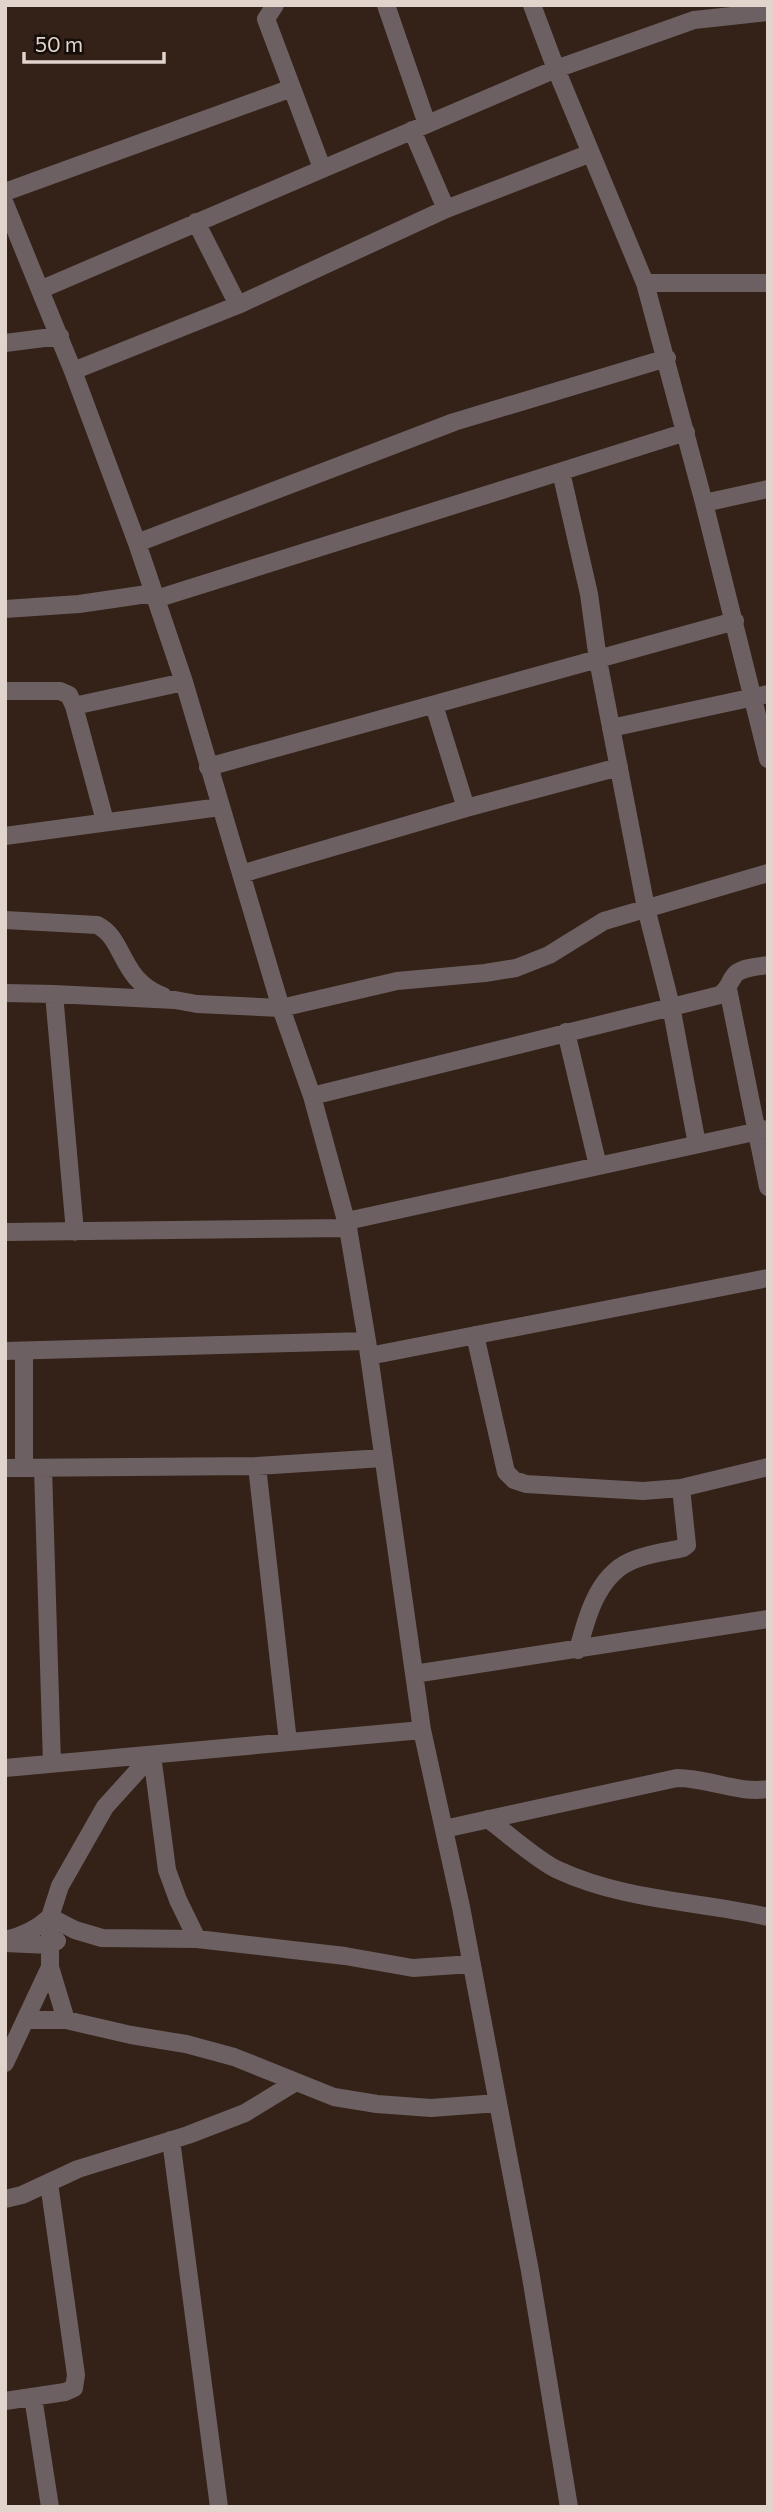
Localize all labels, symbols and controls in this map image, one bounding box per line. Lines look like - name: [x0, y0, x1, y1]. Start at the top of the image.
- scale bar: [24, 21, 164, 65]
- text: 50 m: [35, 31, 83, 56]

